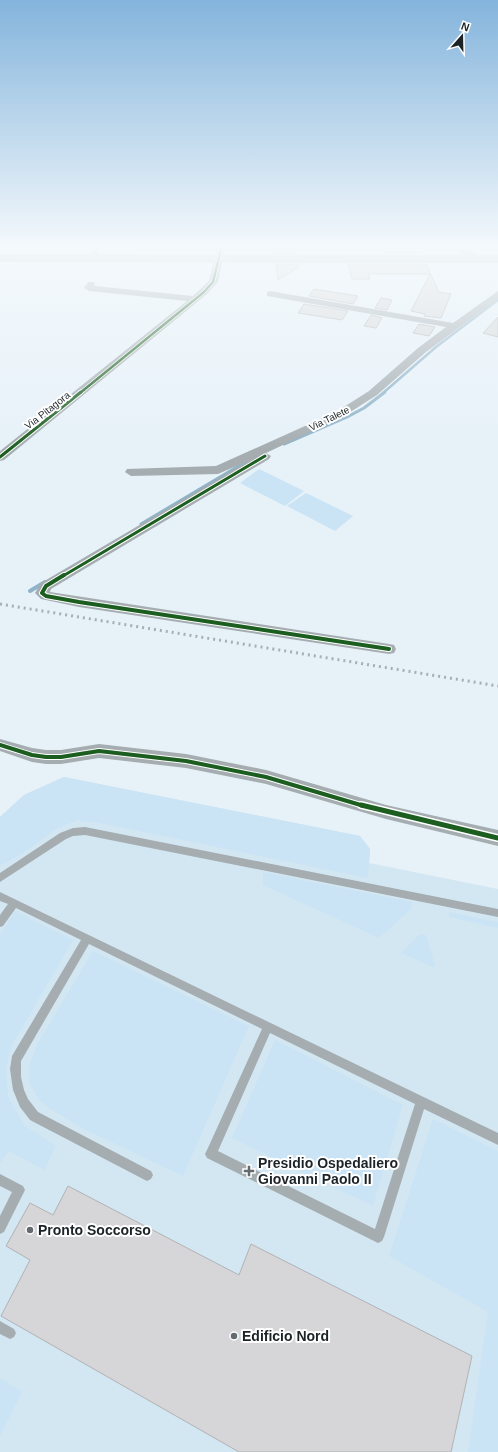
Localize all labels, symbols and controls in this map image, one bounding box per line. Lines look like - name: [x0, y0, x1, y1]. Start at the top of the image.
- north arrow: [442, 16, 482, 56]
- text: N: [460, 20, 471, 34]
- street label: Via Pitagora: [23, 389, 72, 431]
- street label: Via Talete: [307, 404, 352, 433]
- place label: Presidio Ospedaliero Giovanni Paolo II: [258, 1155, 398, 1187]
- marker: Presidio Ospedaliero Giovanni Paolo II: [243, 1165, 255, 1177]
- place label: Pronto Soccorso: [38, 1222, 151, 1238]
- marker: Pronto Soccorso: [25, 1225, 35, 1235]
- place label: Edificio Nord: [242, 1328, 329, 1344]
- marker: Edificio Nord: [229, 1331, 239, 1341]

